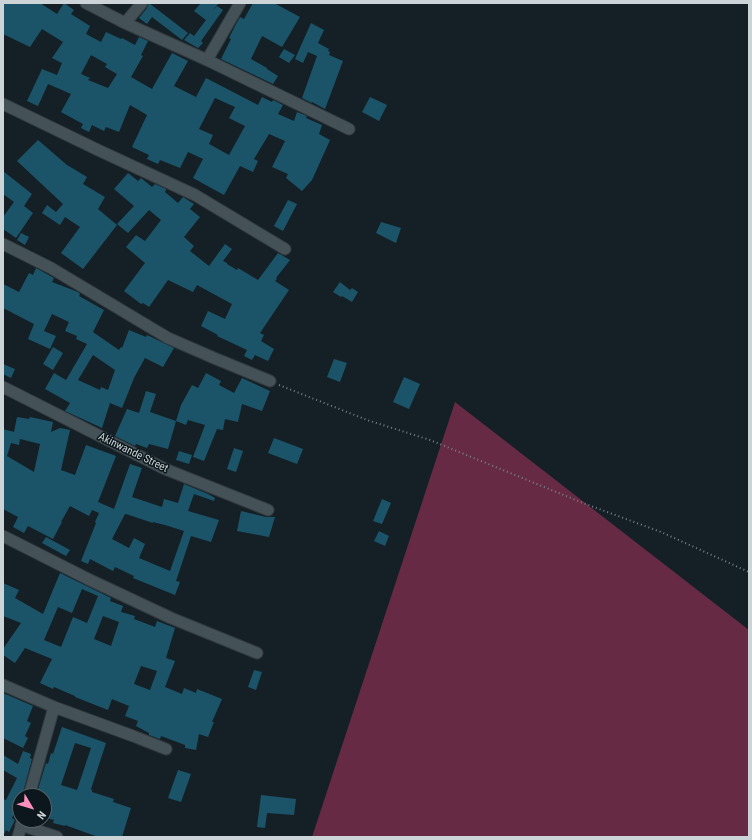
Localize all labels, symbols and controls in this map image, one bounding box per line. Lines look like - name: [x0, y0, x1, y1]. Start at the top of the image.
- street label: Akinwande Street: [96, 430, 170, 476]
- north arrow: [12, 788, 52, 828]
- text: N: [34, 808, 48, 822]

